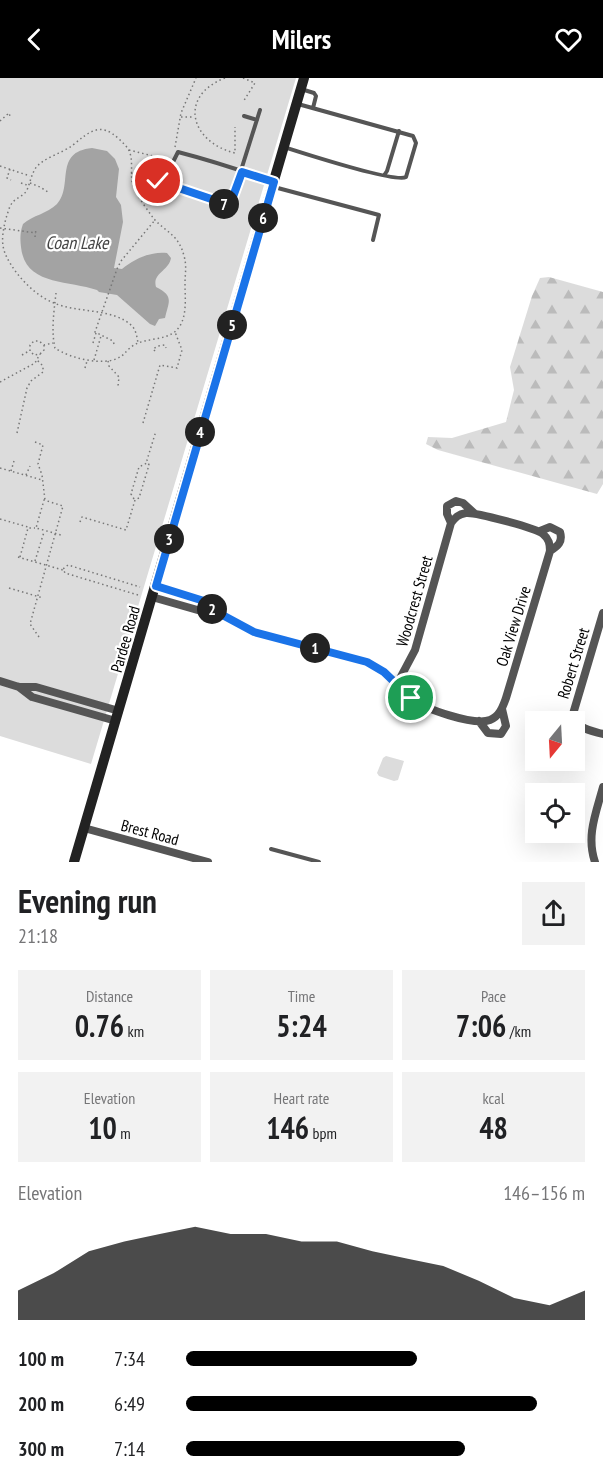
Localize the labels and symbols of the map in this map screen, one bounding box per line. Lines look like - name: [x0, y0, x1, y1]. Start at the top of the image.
- pin: [132, 155, 183, 206]
- pin: 7: [209, 189, 239, 219]
- pin: 6: [248, 203, 278, 233]
- water label: Coan Lake: [45, 231, 110, 254]
- pin: 5: [217, 310, 247, 340]
- pin: 4: [185, 417, 215, 447]
- pin: 3: [154, 524, 184, 554]
- street label: Woodcrest Street: [391, 553, 437, 649]
- street label: Oak View Drive: [491, 583, 535, 669]
- pin: 2: [197, 594, 227, 624]
- street label: Pardee Road: [106, 603, 144, 675]
- street label: Robert Street: [553, 625, 593, 701]
- pin: 1: [300, 633, 330, 663]
- pin: [385, 672, 436, 723]
- north arrow: [525, 711, 585, 771]
- street label: Brest Road: [119, 815, 181, 849]

